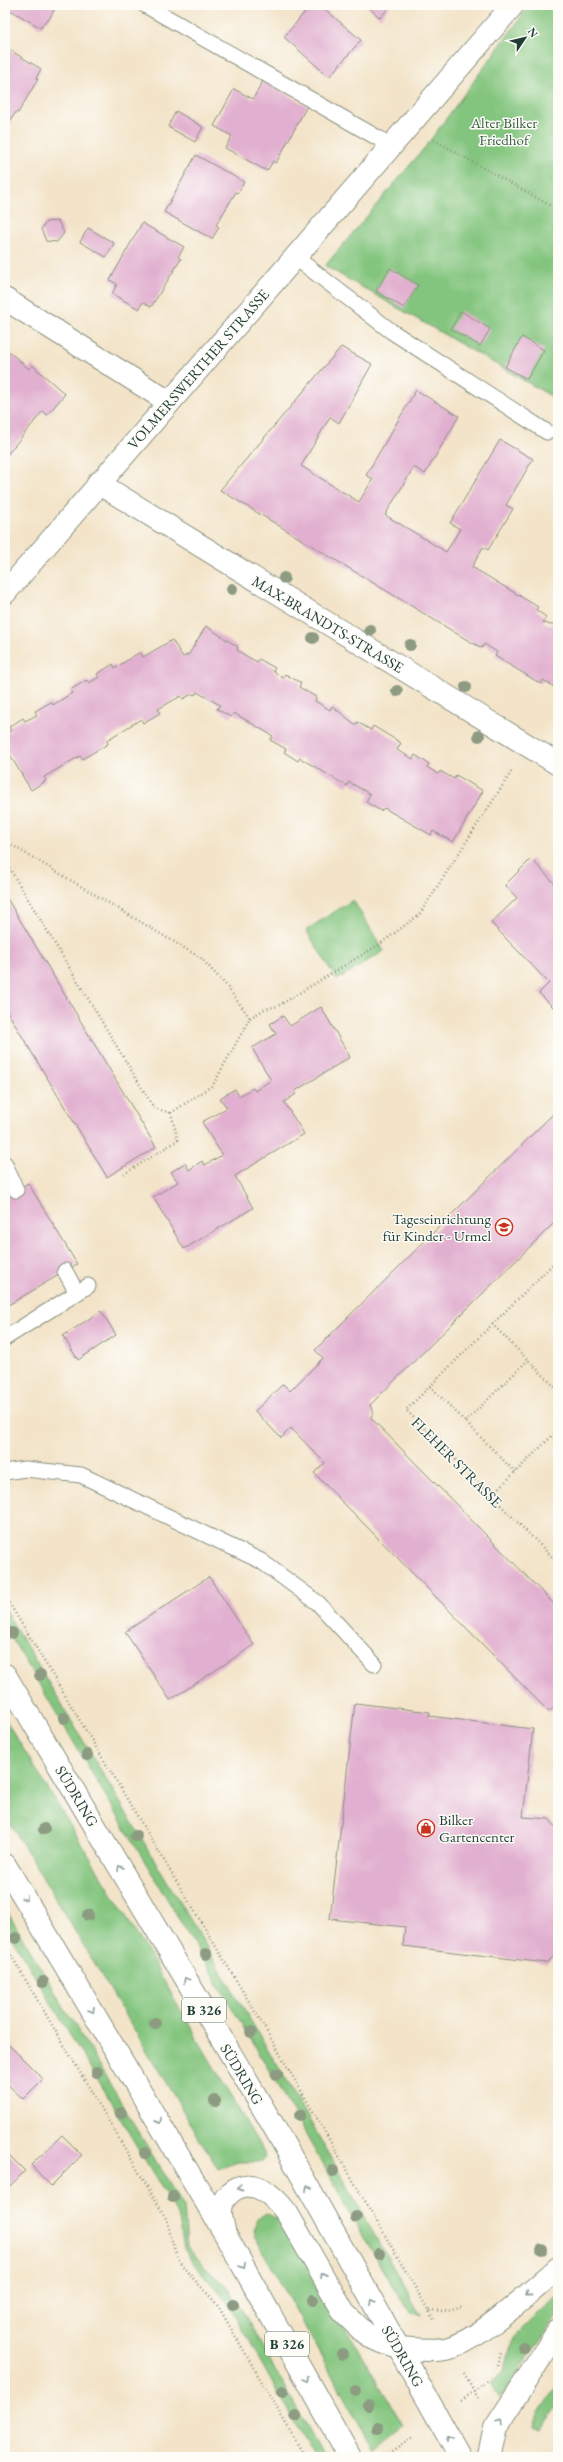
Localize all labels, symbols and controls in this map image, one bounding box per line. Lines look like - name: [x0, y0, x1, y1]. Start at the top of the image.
- north arrow: [505, 18, 545, 58]
- text: N: [525, 25, 542, 40]
- park label: Alter Bilker Friedhof: [470, 113, 537, 149]
- street label: VOLMERSWERTHER STRASSE: [123, 285, 273, 453]
- street label: MAX-BRANDTS-STRASSE: [249, 571, 408, 677]
- place label: Tageseinrichtung für Kinder - Urmel: [383, 1209, 491, 1245]
- school or university icon: Tageseinrichtung für Kinder - Urmel: [494, 1217, 514, 1237]
- street label: FLEHER STRASSE: [408, 1413, 507, 1512]
- street label: SÜDRING: [51, 1762, 103, 1830]
- place label: Bilker Gartencenter: [439, 1810, 515, 1846]
- shop icon: Bilker Gartencenter: [416, 1818, 436, 1838]
- one-way arrow: [117, 1865, 124, 1872]
- one-way arrow: [20, 1894, 28, 1901]
- one-way arrow: [183, 1977, 191, 1984]
- road number: B 326: [182, 1998, 226, 2022]
- one-way arrow: [87, 2006, 95, 2013]
- street label: SÜDRING: [216, 2040, 268, 2108]
- one-way arrow: [154, 2117, 161, 2124]
- one-way arrow: [237, 2183, 244, 2191]
- one-way arrow: [306, 2185, 313, 2193]
- one-way arrow: [238, 2262, 245, 2269]
- one-way arrow: [320, 2272, 327, 2279]
- one-way arrow: [526, 2289, 533, 2296]
- one-way arrow: [370, 2299, 377, 2306]
- street label: SÜDRING: [378, 2322, 428, 2390]
- road number: B 326: [265, 2332, 309, 2356]
- one-way arrow: [302, 2375, 309, 2382]
- one-way arrow: [495, 2418, 502, 2425]
- one-way arrow: [447, 2434, 454, 2442]

